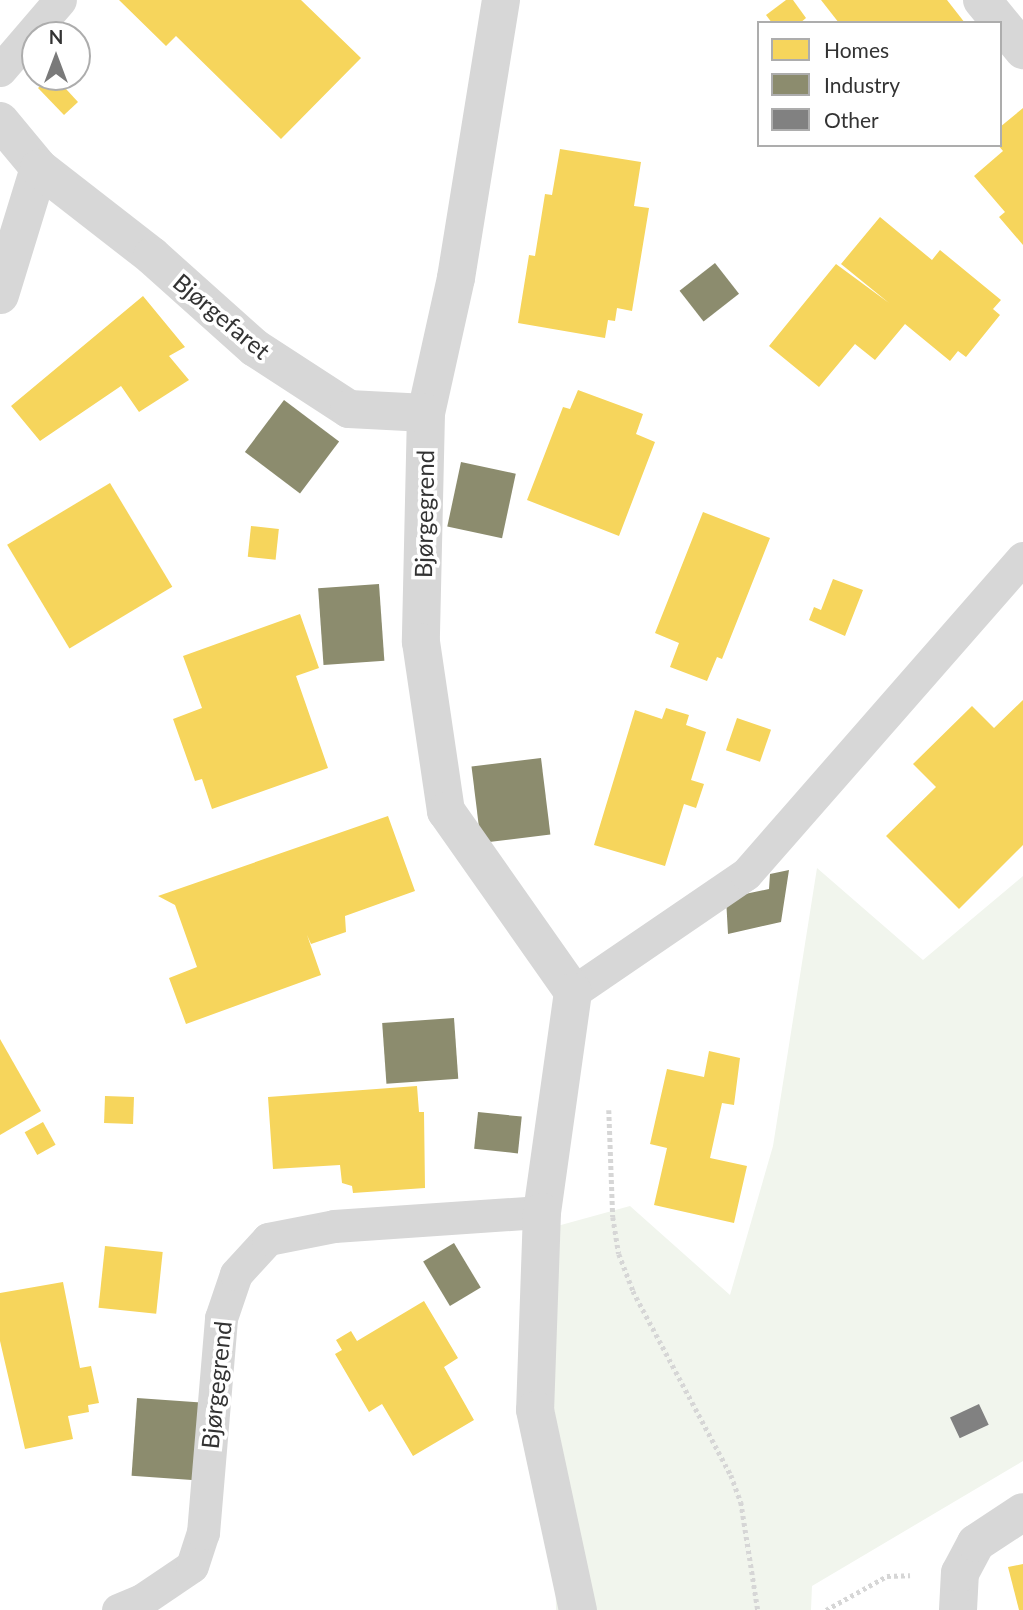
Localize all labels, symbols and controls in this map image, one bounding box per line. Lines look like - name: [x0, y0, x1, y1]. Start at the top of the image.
- north arrow: [21, 21, 91, 91]
- legend: [757, 21, 1002, 147]
- text: N: [49, 25, 63, 48]
- text: Homes: [824, 37, 889, 62]
- text: Industry: [824, 72, 900, 97]
- text: Other: [824, 107, 879, 132]
- street label: Bjørgefaret: [168, 267, 276, 365]
- street label: Bjørgegrend: [408, 450, 440, 578]
- street label: Bjørgegrend: [195, 1320, 237, 1450]

